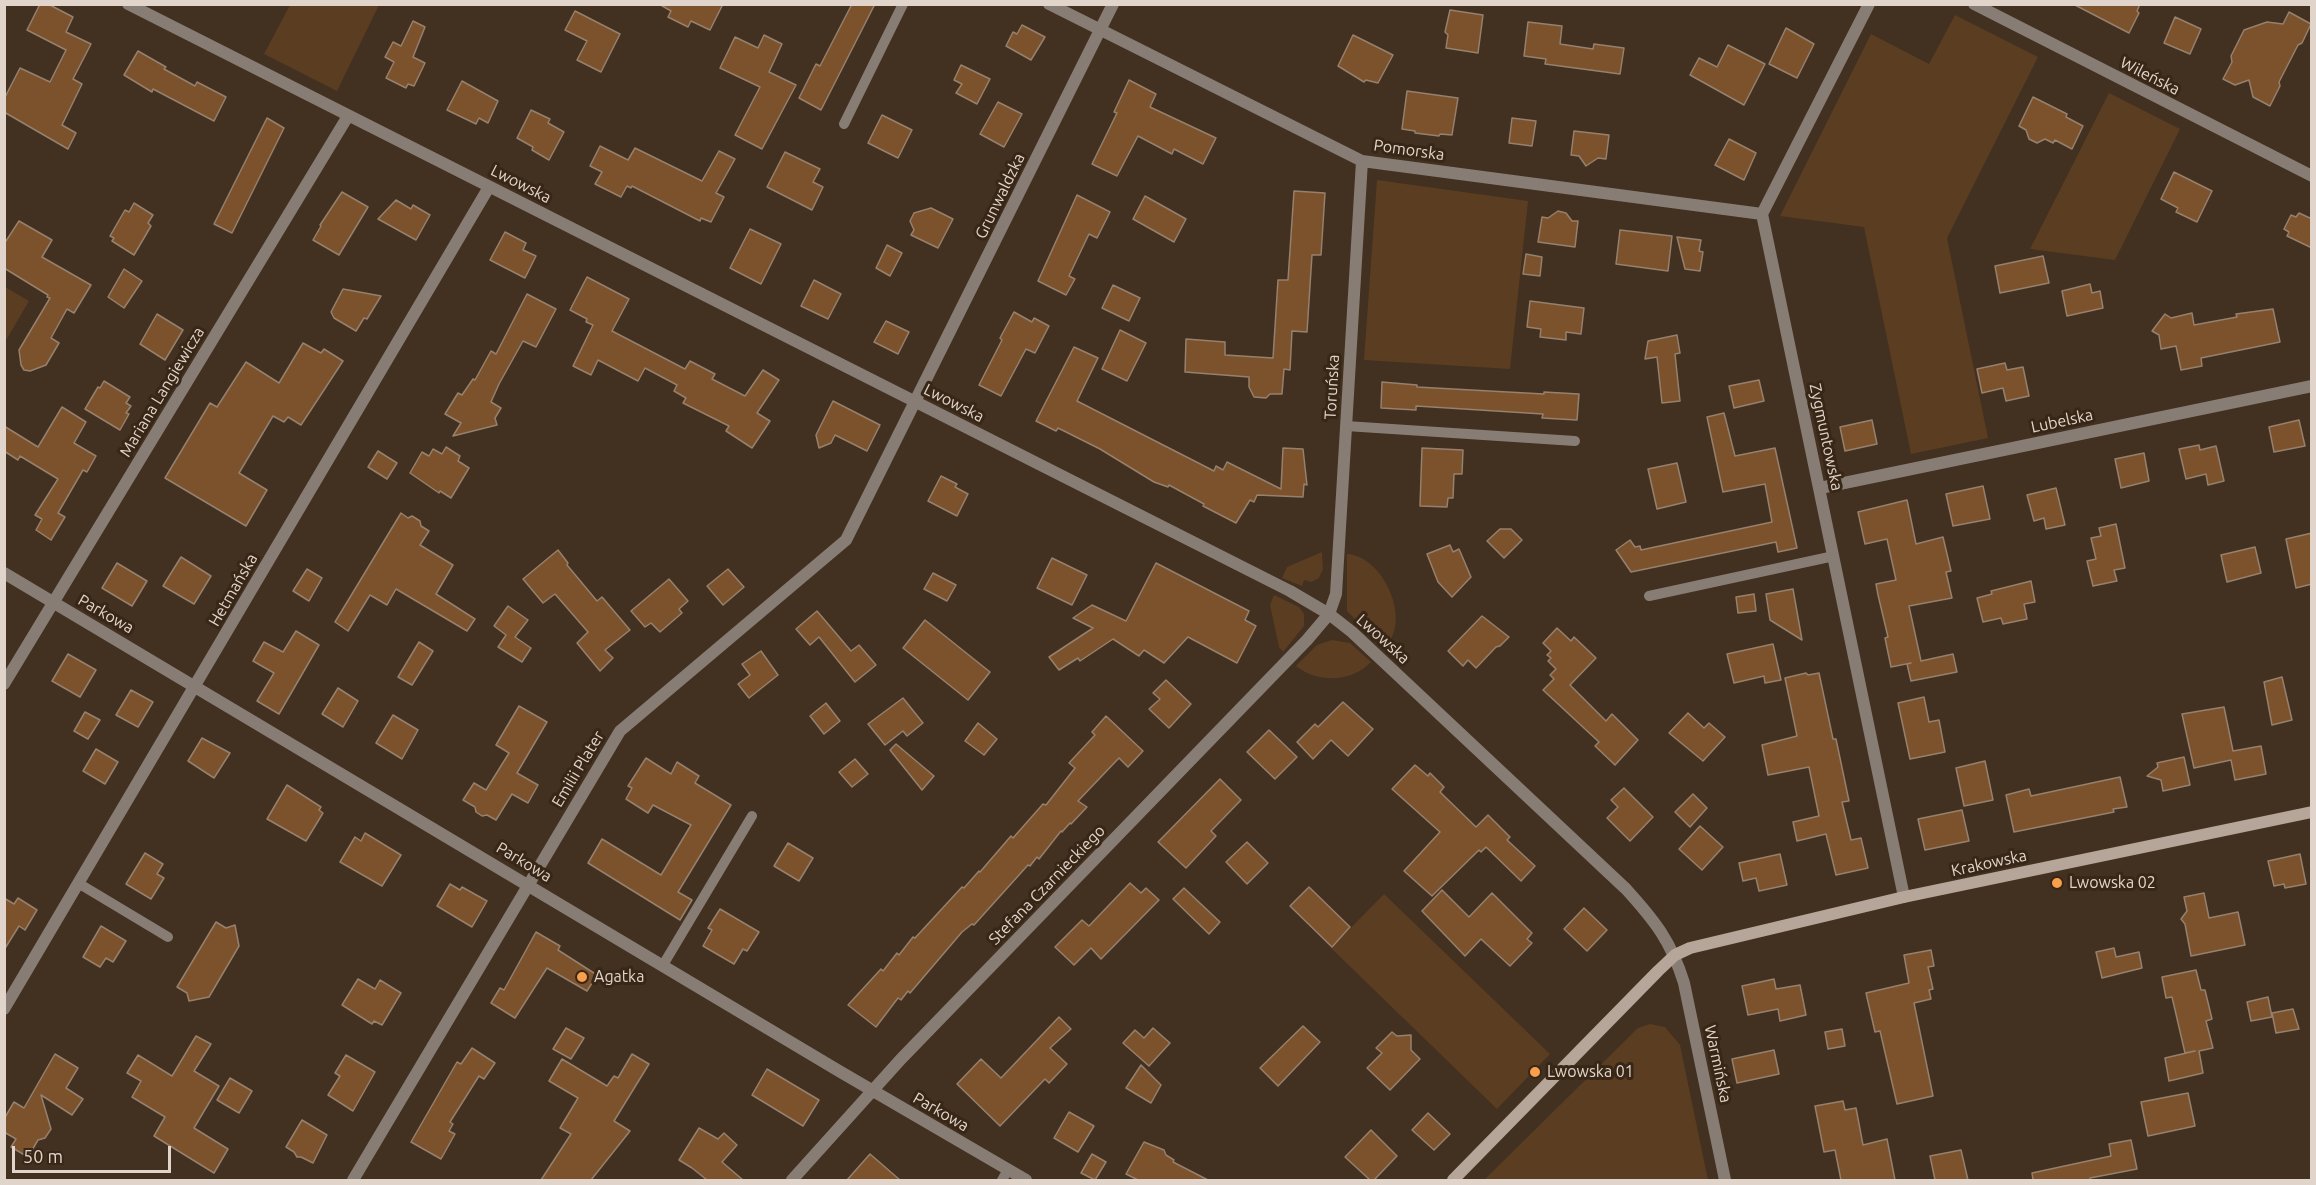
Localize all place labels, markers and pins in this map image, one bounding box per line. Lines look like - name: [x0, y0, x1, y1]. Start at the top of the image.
- place label: Lwowska 02: [2069, 873, 2156, 893]
- marker: Lwowska 02: [2050, 876, 2064, 890]
- place label: Agatka: [594, 967, 644, 987]
- marker: Agatka: [575, 970, 589, 984]
- place label: Lwowska 01: [1547, 1062, 1634, 1082]
- marker: Lwowska 01: [1528, 1065, 1542, 1079]

